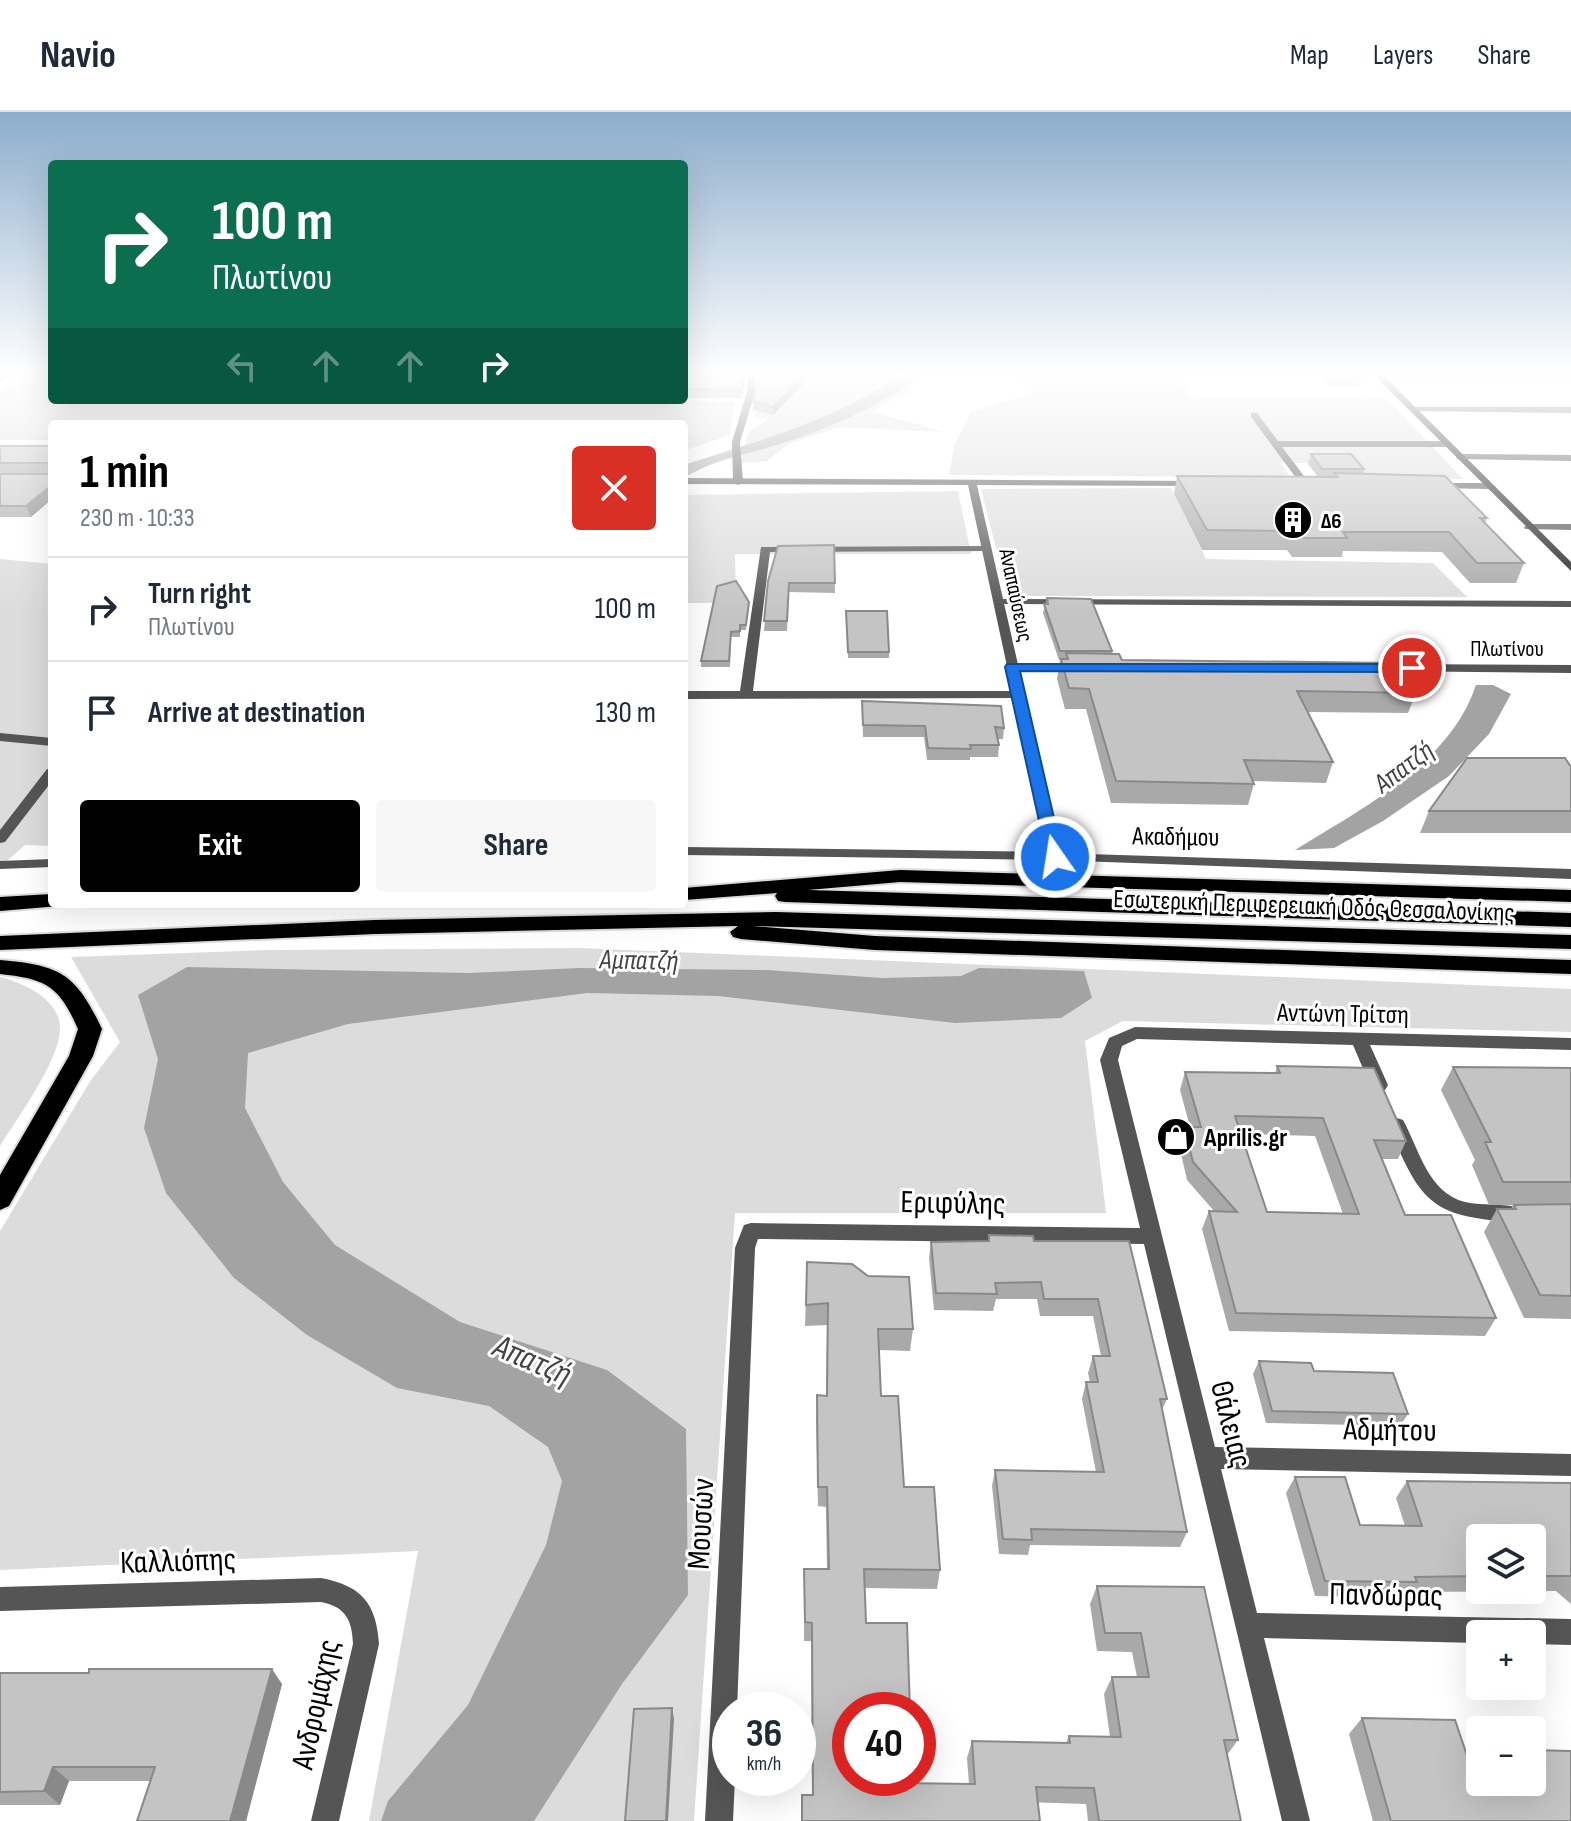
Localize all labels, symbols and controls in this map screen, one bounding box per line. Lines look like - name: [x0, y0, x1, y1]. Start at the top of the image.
- text: Navio: [40, 33, 116, 78]
- text: Map: [1290, 39, 1329, 72]
- text: Layers: [1373, 39, 1433, 72]
- text: Share: [1477, 39, 1531, 72]
- text: 100 m: [212, 189, 333, 256]
- icon: right: [80, 192, 184, 296]
- text: Πλωτίνου: [212, 257, 332, 300]
- icon: left: [220, 344, 264, 388]
- icon: ahead: [304, 344, 348, 388]
- icon: ahead: [388, 344, 432, 388]
- icon: right: [472, 344, 516, 388]
- text: 1 min: [80, 444, 169, 501]
- button: close: [572, 446, 656, 530]
- building icon: Δ6: [1272, 499, 1314, 541]
- text: 230 m · 10:33: [80, 503, 195, 534]
- place label: Δ6: [1321, 508, 1342, 535]
- street label: Αναπαύσεως: [992, 545, 1039, 644]
- text: Turn right: [148, 576, 251, 612]
- icon: right: [80, 587, 124, 631]
- text: 100 m: [595, 591, 656, 627]
- text: Πλωτίνου: [148, 612, 235, 643]
- pin: [1378, 634, 1446, 702]
- street label: Πλωτίνου: [1470, 636, 1544, 663]
- icon: arrive: [1390, 646, 1434, 690]
- icon: arrive: [80, 691, 124, 735]
- text: Arrive at destination: [148, 695, 365, 731]
- text: 130 m: [596, 695, 656, 731]
- water label: Απατζή: [1367, 734, 1440, 801]
- button: Exit: [80, 800, 360, 892]
- button: Share: [376, 800, 656, 892]
- position arrow: [1013, 815, 1097, 899]
- street label: Ακαδήμου: [1131, 821, 1220, 854]
- street label: Εσωτερική Περιφερειακή Οδός Θεσσαλονίκης: [1113, 884, 1515, 929]
- water label: Αμπατζή: [598, 943, 679, 978]
- street label: Αντώνη Τρίτση: [1276, 998, 1409, 1031]
- shop icon: Aprilis.gr: [1155, 1116, 1197, 1158]
- place label: Aprilis.gr: [1203, 1123, 1287, 1154]
- street label: Εριφύλης: [900, 1183, 1006, 1224]
- water label: Απατζή: [485, 1325, 578, 1395]
- street label: Θάλειας: [1201, 1377, 1260, 1472]
- street label: Αδμήτου: [1342, 1410, 1437, 1451]
- street label: Μουσών: [680, 1478, 723, 1571]
- map controls: [1466, 1524, 1546, 1796]
- button: layers: [1466, 1524, 1546, 1604]
- street label: Καλλιόπης: [119, 1540, 237, 1583]
- street label: Πανδώρας: [1329, 1575, 1443, 1616]
- button: +: [1466, 1620, 1546, 1700]
- street label: Ανδρομάχης: [283, 1636, 349, 1774]
- speed limit sign: 40: [832, 1692, 936, 1796]
- text: 36: [746, 1710, 782, 1758]
- button: −: [1466, 1716, 1546, 1796]
- text: km/h: [747, 1752, 781, 1776]

